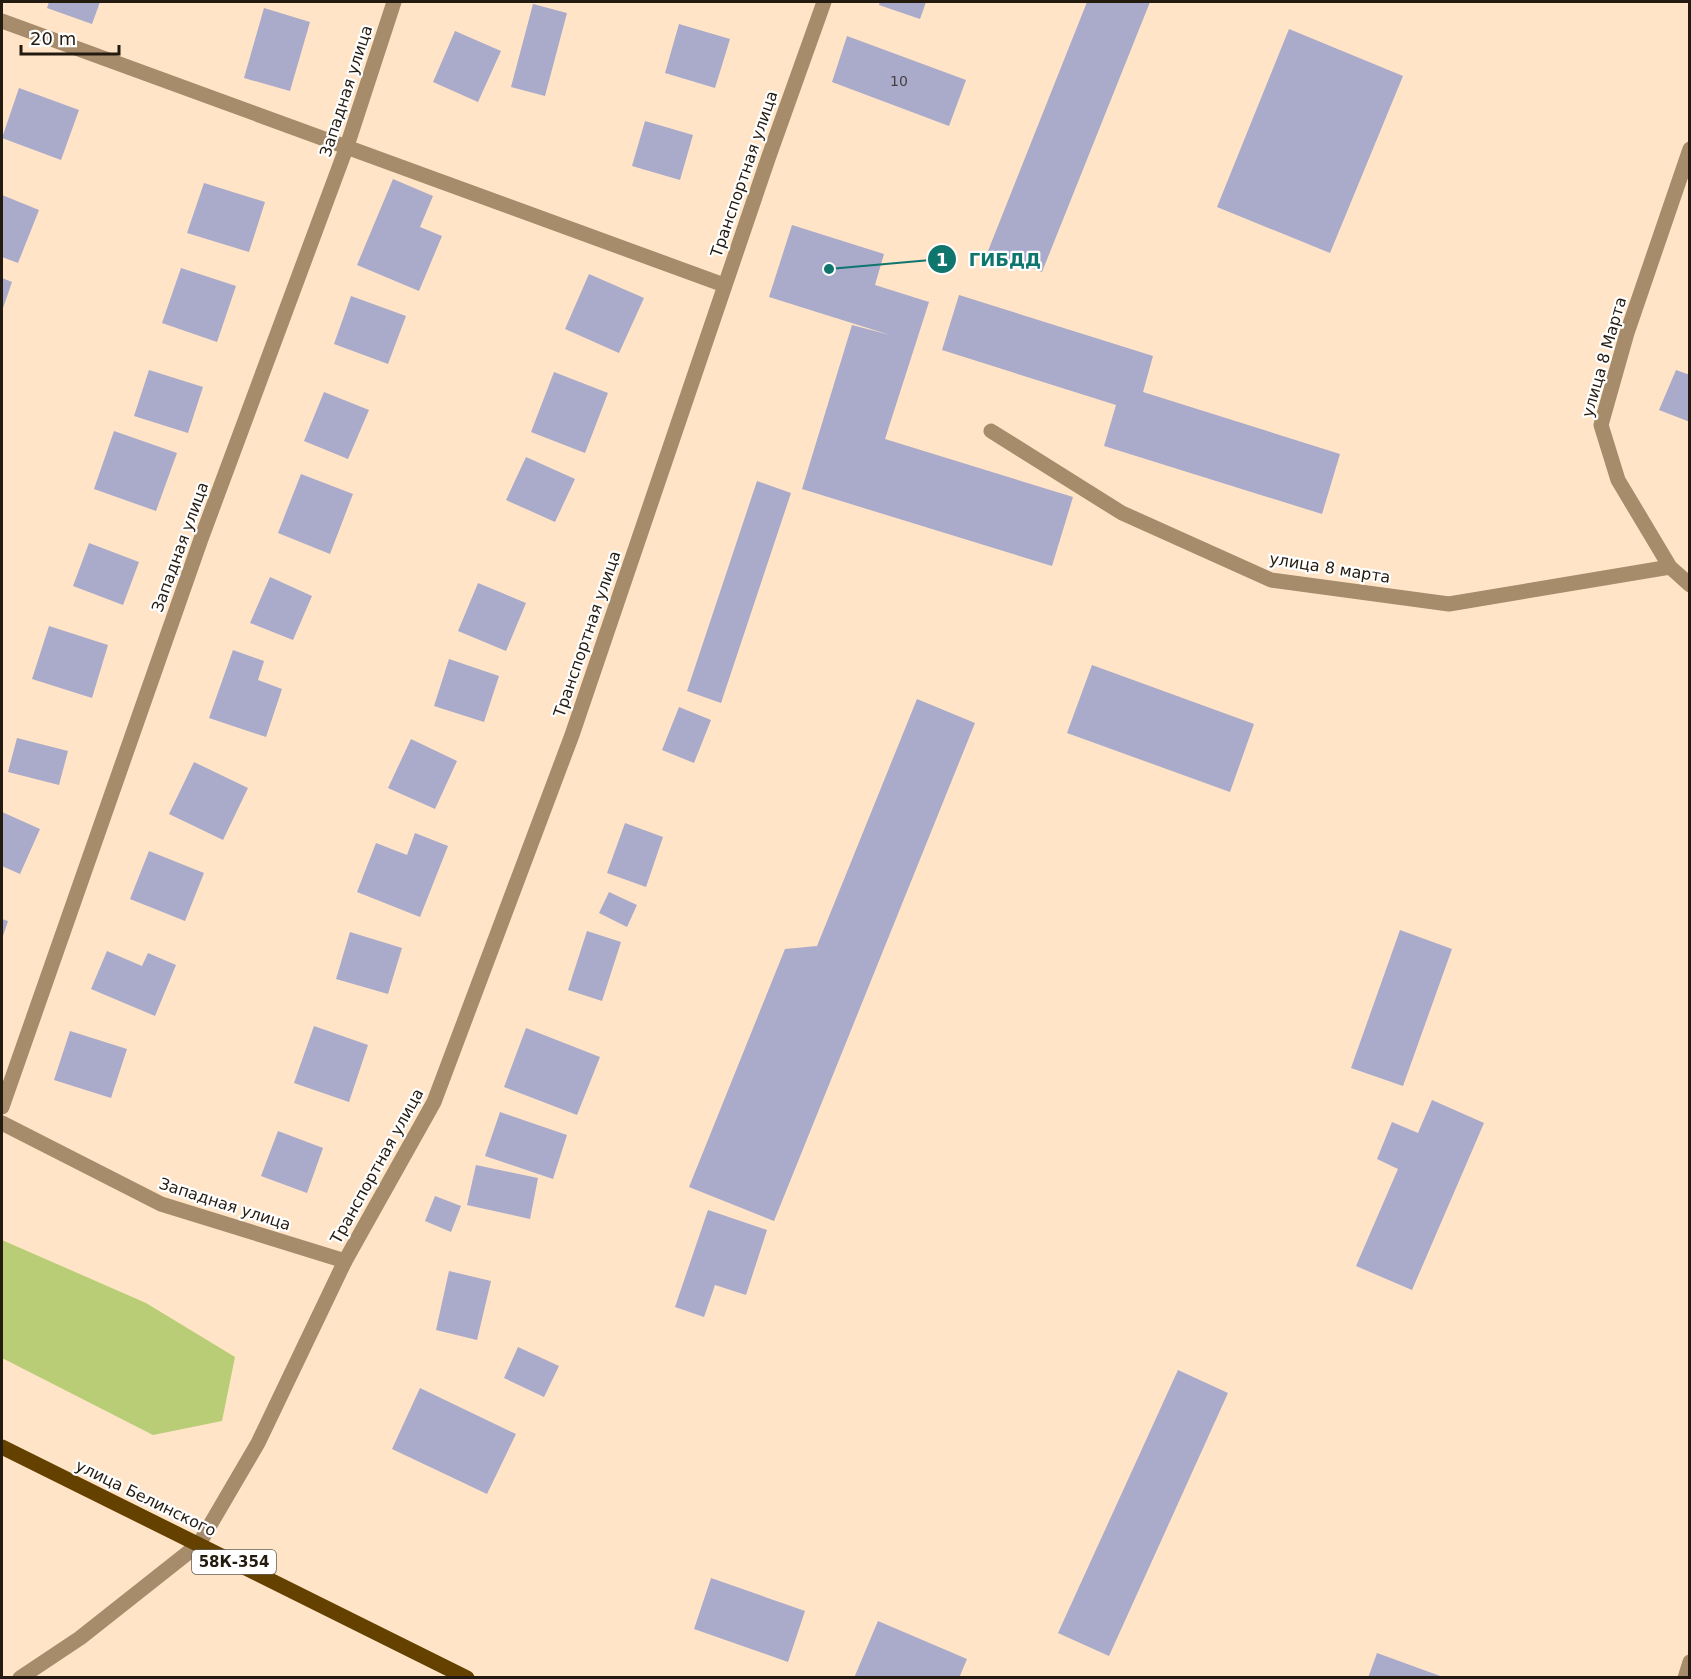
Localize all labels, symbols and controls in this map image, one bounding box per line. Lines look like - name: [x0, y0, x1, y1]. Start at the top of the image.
- scale bar: [21, 18, 118, 56]
- street label: Западная улица: [316, 23, 376, 159]
- text: 20 m: [30, 28, 76, 49]
- house number: 10: [890, 73, 908, 89]
- street label: Транспортная улица: [706, 88, 781, 261]
- callout: ГИБДД: [927, 241, 1053, 277]
- text: 1: [936, 249, 948, 270]
- text: ГИБДД: [969, 249, 1041, 270]
- street label: улица 8 Марта: [1578, 295, 1630, 419]
- street label: Западная улица: [148, 479, 212, 615]
- street label: Транспортная улица: [549, 548, 624, 721]
- street label: улица 8 марта: [1268, 549, 1392, 587]
- street label: Транспортная улица: [326, 1085, 428, 1248]
- street label: Западная улица: [157, 1174, 293, 1234]
- street label: улица Белинского: [73, 1456, 219, 1540]
- road number: 58К-354: [192, 1550, 276, 1574]

